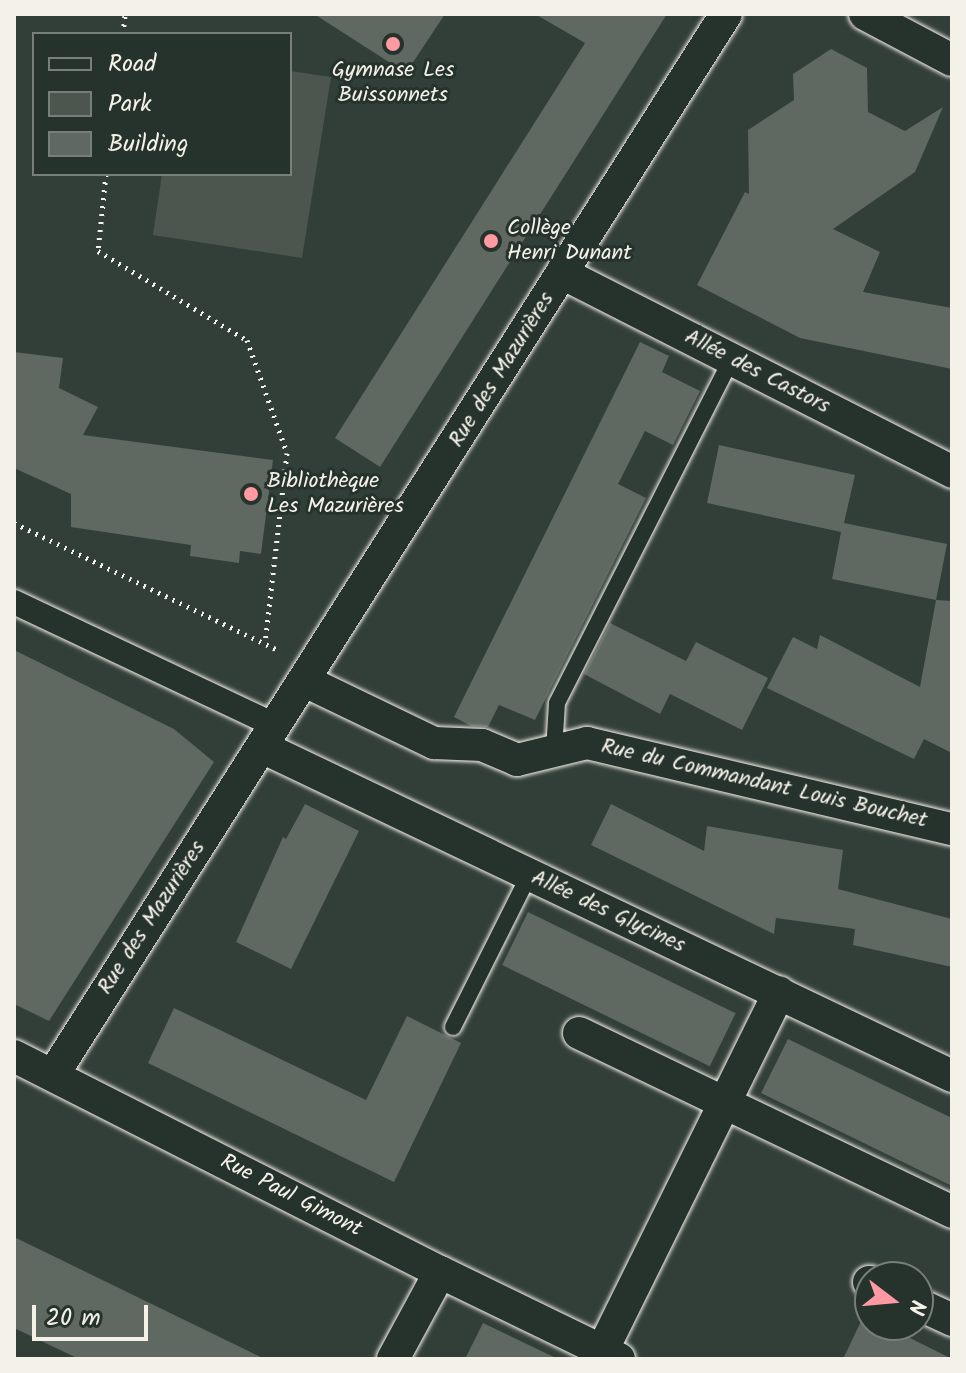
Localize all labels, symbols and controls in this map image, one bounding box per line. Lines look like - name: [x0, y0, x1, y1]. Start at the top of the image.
- legend: [32, 32, 292, 176]
- marker: Gymnase Les Buissonnets: [384, 35, 402, 53]
- text: Road: [108, 45, 156, 84]
- place label: Gymnase Les Buissonnets: [332, 57, 454, 108]
- text: Park: [108, 85, 152, 124]
- text: Building: [108, 125, 188, 164]
- place label: Collège Henri Dunant: [507, 215, 632, 266]
- marker: Collège Henri Dunant: [482, 232, 500, 250]
- street label: Rue des Mazurières: [444, 288, 560, 452]
- street label: Allée des Castors: [680, 324, 834, 420]
- place label: Bibliothèque Les Mazurières: [267, 468, 404, 520]
- marker: Bibliothèque Les Mazurières: [242, 485, 260, 503]
- street label: Rue du Commandant Louis Bouchet: [598, 734, 930, 834]
- street label: Rue des Mazurières: [92, 836, 212, 1000]
- street label: Allée des Glycines: [527, 865, 689, 959]
- street label: Rue Paul Gimont: [216, 1149, 366, 1243]
- north arrow: [854, 1261, 934, 1341]
- scale bar: [36, 1289, 152, 1339]
- text: N: [897, 1296, 934, 1319]
- text: 20 m: [46, 1299, 101, 1338]

